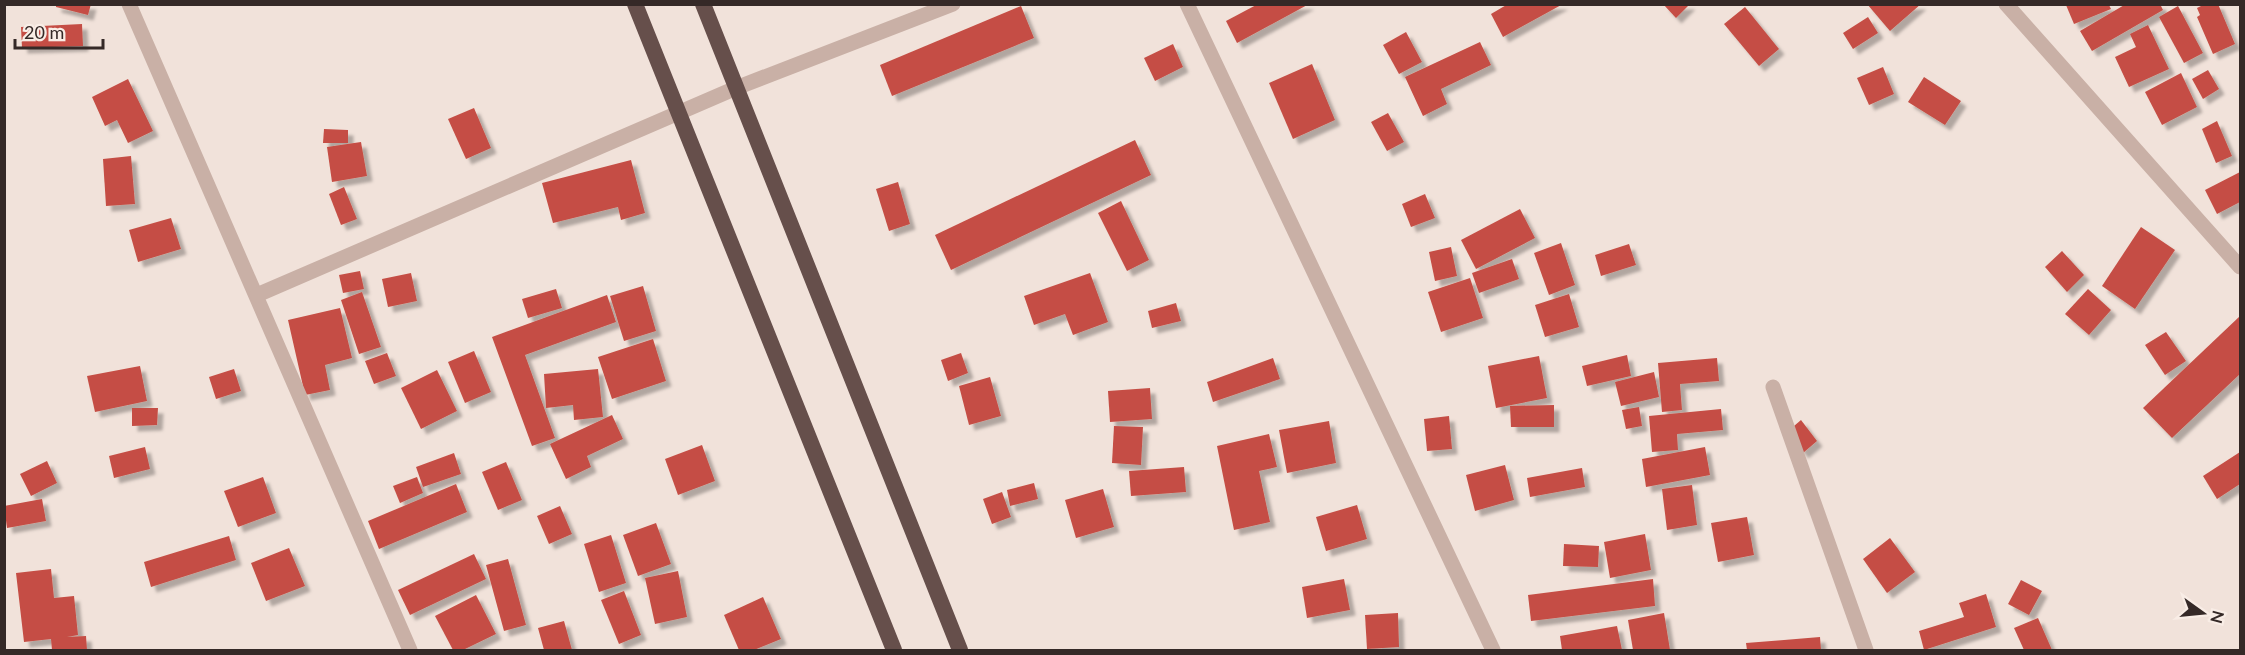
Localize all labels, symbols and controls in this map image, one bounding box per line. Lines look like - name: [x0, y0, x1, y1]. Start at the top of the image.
- scale bar: [15, 12, 104, 50]
- text: 20 m: [24, 21, 64, 43]
- north arrow: [2173, 583, 2233, 643]
- text: N: [2207, 609, 2229, 625]

